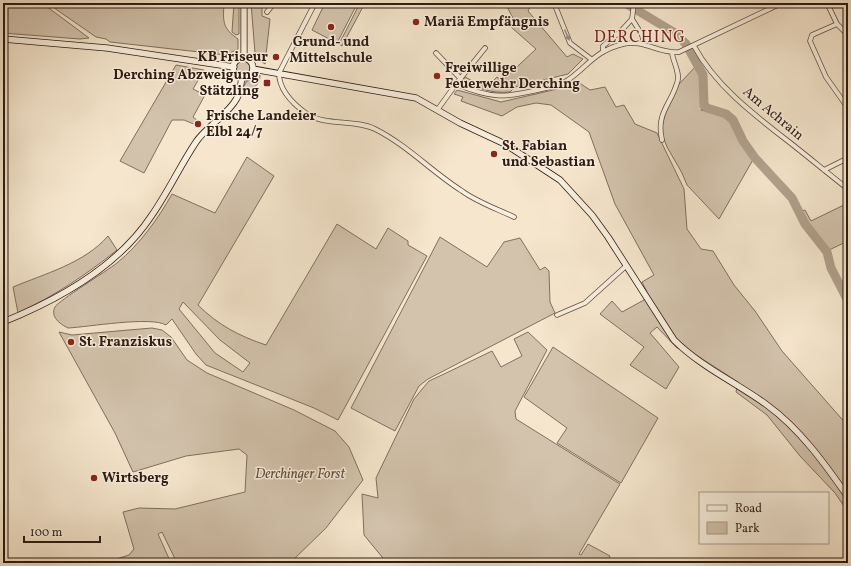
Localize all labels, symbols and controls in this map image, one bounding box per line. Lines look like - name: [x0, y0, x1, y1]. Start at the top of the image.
- place label: Mariä Empfängnis: [424, 13, 549, 32]
- marker: Mariä Empfängnis: [411, 17, 421, 27]
- marker: Grund- und Mittelschule: [326, 22, 336, 32]
- district label: DERCHING: [594, 27, 686, 49]
- one-way arrow: [564, 30, 570, 41]
- place label: Grund- und Mittelschule: [290, 33, 372, 68]
- place label: KB Friseur: [198, 48, 268, 67]
- marker: KB Friseur: [271, 52, 281, 62]
- place label: Freiwillige Feuerwehr Derching: [445, 59, 580, 94]
- place label: Derching Abzweigung Stätzling: [113, 66, 259, 101]
- marker: Freiwillige Feuerwehr Derching: [432, 71, 442, 81]
- marker: Derching Abzweigung Stätzling: [262, 78, 272, 88]
- street label: Am Achrain: [738, 83, 808, 145]
- place label: Frische Landeier Elbl 24/7: [206, 107, 317, 142]
- marker: Frische Landeier Elbl 24/7: [193, 119, 203, 129]
- place label: St. Fabian und Sebastian: [502, 137, 595, 172]
- marker: St. Fabian und Sebastian: [489, 149, 499, 159]
- place label: St. Franziskus: [79, 333, 172, 352]
- marker: St. Franziskus: [66, 337, 76, 347]
- park label: Derchinger Forst: [255, 465, 346, 484]
- place label: Wirtsberg: [102, 469, 169, 488]
- marker: Wirtsberg: [89, 473, 99, 483]
- legend: [699, 492, 829, 544]
- text: Road: [735, 501, 762, 517]
- scale bar: [24, 518, 100, 544]
- text: Park: [735, 521, 760, 537]
- text: 100 m: [30, 525, 63, 541]

